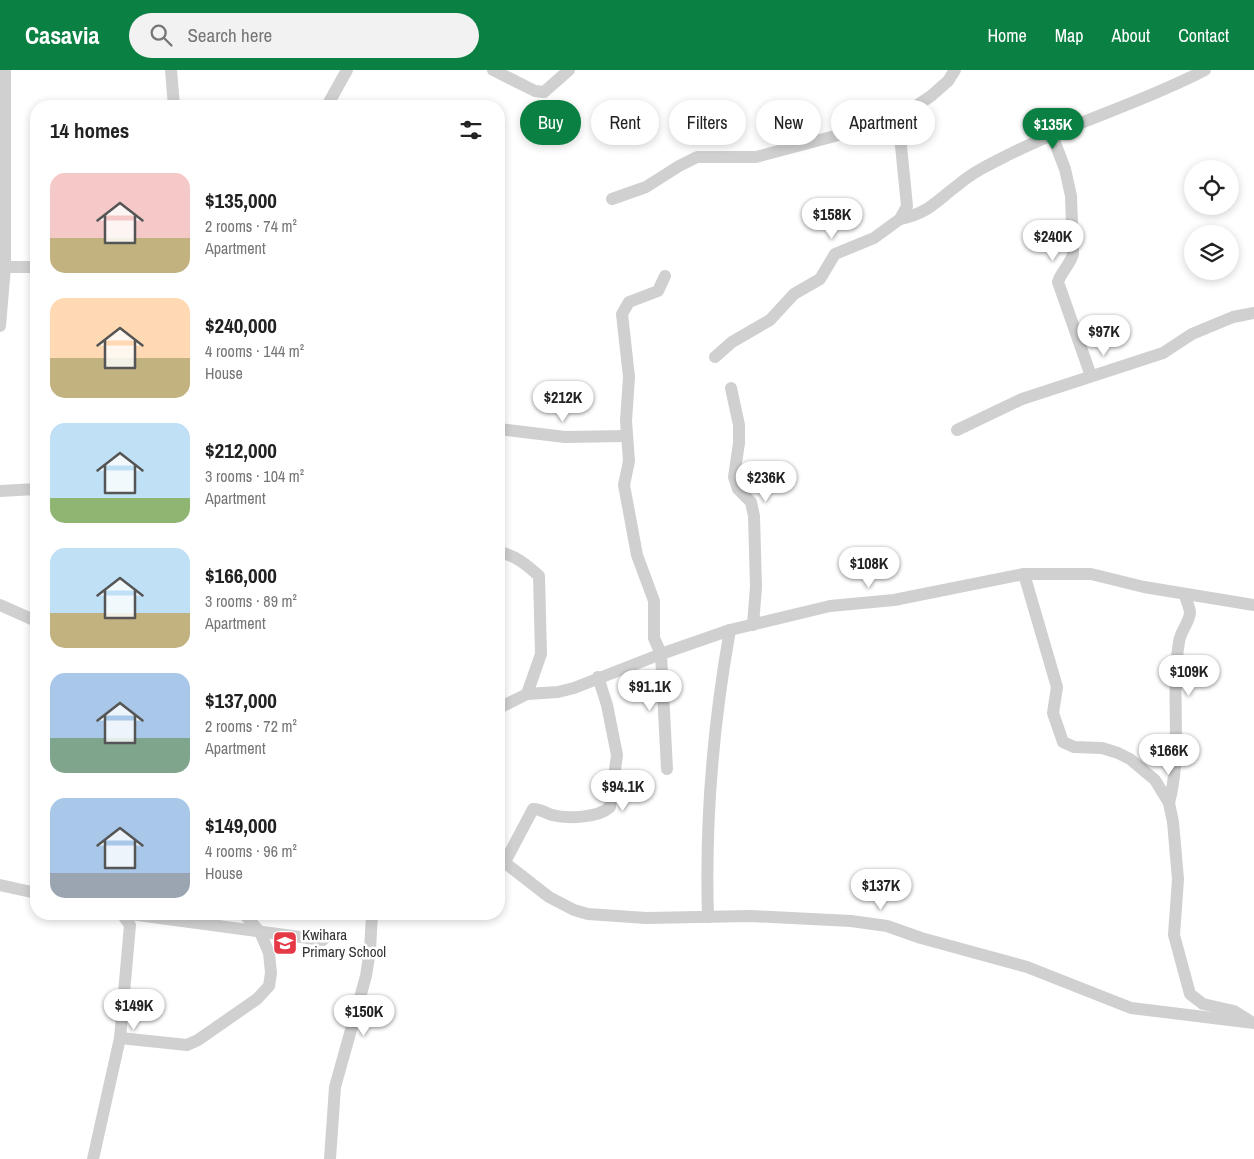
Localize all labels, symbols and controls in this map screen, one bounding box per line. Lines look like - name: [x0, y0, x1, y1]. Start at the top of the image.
- search box: [129, 13, 479, 58]
- text: Casavia: [25, 19, 99, 51]
- icon: search: [147, 21, 175, 49]
- text: Search here: [187, 22, 272, 48]
- text: Home: [987, 23, 1027, 48]
- text: Map: [1055, 23, 1084, 48]
- text: About: [1112, 23, 1150, 48]
- text: Contact: [1178, 23, 1229, 48]
- chip: Buy: [520, 100, 581, 145]
- chip: Rent: [591, 100, 659, 145]
- chip: Filters: [669, 100, 746, 145]
- chip: New: [756, 100, 821, 145]
- chip: Apartment: [831, 100, 935, 145]
- pin: $135K: [1018, 108, 1088, 150]
- text: $135K: [1034, 113, 1072, 135]
- text: 14 homes: [50, 116, 129, 145]
- icon: filters: [457, 116, 485, 144]
- map controls: [1184, 160, 1239, 280]
- button: locate: [1184, 160, 1239, 215]
- text: $135,000: [205, 186, 277, 215]
- icon: home: [90, 193, 150, 253]
- pin: $158K: [797, 198, 867, 240]
- text: $158K: [813, 203, 851, 225]
- text: 2 rooms · 74 m²: [205, 215, 297, 237]
- pin: $240K: [1018, 220, 1088, 262]
- text: $240K: [1034, 225, 1072, 247]
- button: layers: [1184, 225, 1239, 280]
- text: Apartment: [205, 237, 266, 259]
- text: $240,000: [205, 311, 277, 340]
- pin: $97K: [1074, 314, 1134, 357]
- icon: home: [90, 318, 150, 378]
- text: $97K: [1088, 320, 1120, 342]
- text: 4 rooms · 144 m²: [205, 340, 304, 362]
- text: House: [205, 362, 243, 384]
- pin: $212K: [528, 380, 598, 423]
- text: $212K: [544, 386, 582, 408]
- text: $212,000: [205, 436, 277, 465]
- icon: home: [90, 443, 150, 503]
- pin: $236K: [731, 460, 801, 503]
- text: 3 rooms · 104 m²: [205, 465, 304, 487]
- text: $236K: [747, 466, 785, 488]
- text: Apartment: [205, 487, 266, 509]
- pin: $108K: [834, 546, 904, 589]
- text: $108K: [850, 552, 888, 574]
- text: $166,000: [205, 561, 277, 590]
- icon: home: [90, 568, 150, 628]
- text: 3 rooms · 89 m²: [205, 590, 297, 612]
- text: Apartment: [205, 612, 266, 634]
- pin: $109K: [1154, 654, 1224, 697]
- text: $109K: [1170, 660, 1208, 682]
- pin: $91.1K: [609, 670, 691, 712]
- text: $91.1K: [629, 675, 671, 697]
- text: $137,000: [205, 686, 277, 715]
- icon: home: [90, 693, 150, 753]
- text: 2 rooms · 72 m²: [205, 715, 297, 737]
- pin: $166K: [1134, 734, 1204, 776]
- text: Apartment: [205, 737, 266, 759]
- text: $166K: [1150, 739, 1188, 761]
- pin: $94.1K: [582, 770, 664, 812]
- text: $94.1K: [602, 775, 644, 797]
- text: $149,000: [205, 811, 277, 840]
- icon: home: [90, 818, 150, 878]
- text: 4 rooms · 96 m²: [205, 840, 297, 862]
- text: House: [205, 862, 243, 884]
- pin: $137K: [846, 868, 916, 911]
- text: $137K: [862, 874, 900, 896]
- place label: Kwihara Primary School: [302, 924, 386, 962]
- school or university icon: Kwihara Primary School: [272, 930, 298, 956]
- pin: $149K: [99, 988, 169, 1031]
- text: $149K: [115, 994, 153, 1016]
- pin: $150K: [329, 994, 399, 1037]
- text: $150K: [345, 1000, 383, 1022]

